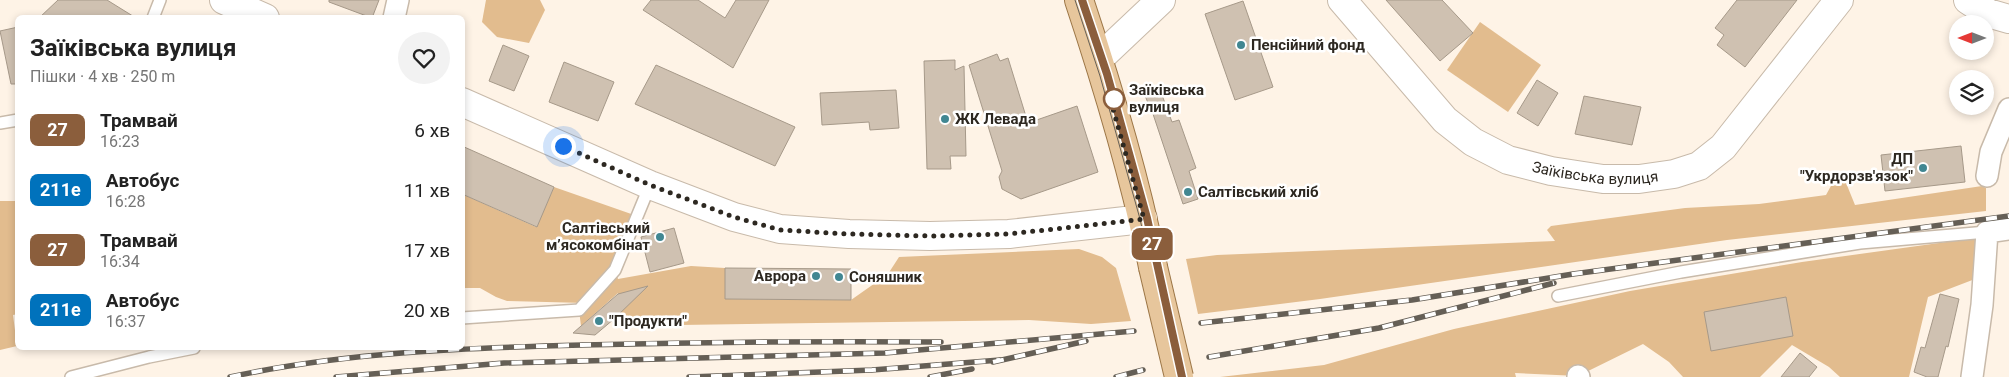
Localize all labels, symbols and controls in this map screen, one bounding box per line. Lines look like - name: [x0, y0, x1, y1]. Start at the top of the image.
- north arrow: [1949, 15, 1994, 60]
- map controls: [1949, 15, 1994, 115]
- button: heart: [398, 32, 450, 84]
- text: Заїківська вулиця: [30, 34, 236, 62]
- place label: Пенсійний фонд: [1251, 36, 1366, 54]
- marker: Пенсійний фонд: [1235, 39, 1247, 51]
- text: Пішки · 4 хв · 250 m: [30, 67, 175, 86]
- button: layers: [1949, 70, 1994, 115]
- place label: Заїківська вулиця: [1129, 81, 1204, 116]
- marker: Заїківська вулиця: [1103, 88, 1125, 110]
- text: Трамвай: [100, 109, 178, 132]
- place label: ЖК Левада: [955, 110, 1036, 128]
- marker: ЖК Левада: [939, 113, 951, 125]
- text: 27: [47, 119, 68, 140]
- text: 6 хв: [414, 119, 450, 142]
- text: 16:23: [100, 132, 140, 151]
- your location: [551, 134, 576, 159]
- place label: ДП "Укрдорзв'язок": [1800, 150, 1913, 185]
- street label: Заїківська вулиця: [1530, 158, 1659, 188]
- marker: ДП "Укрдорзв'язок": [1917, 162, 1929, 174]
- text: Автобус: [106, 169, 179, 192]
- text: 211е: [40, 179, 81, 200]
- text: 11 хв: [404, 179, 450, 202]
- place label: Салтівський хліб: [1198, 183, 1319, 201]
- marker: Салтівський хліб: [1182, 186, 1194, 198]
- text: 16:28: [106, 192, 146, 211]
- place label: Салтівський мʼясокомбінат: [546, 219, 650, 254]
- line badge: 27: [1130, 228, 1174, 260]
- text: Трамвай: [100, 229, 178, 252]
- marker: Салтівський мʼясокомбінат: [654, 231, 666, 243]
- text: 27: [1142, 233, 1162, 254]
- text: 27: [47, 239, 68, 260]
- text: 17 хв: [404, 239, 450, 262]
- text: 16:34: [100, 252, 140, 271]
- place label: Аврора: [754, 267, 806, 285]
- place label: Соняшник: [849, 268, 923, 286]
- marker: Аврора: [810, 270, 822, 282]
- marker: Соняшник: [833, 271, 845, 283]
- text: Автобус: [106, 289, 179, 312]
- text: 211е: [40, 299, 81, 320]
- text: 20 хв: [404, 299, 450, 322]
- text: 16:37: [106, 312, 146, 331]
- place label: "Продукти": [609, 312, 687, 330]
- marker: "Продукти": [593, 315, 605, 327]

